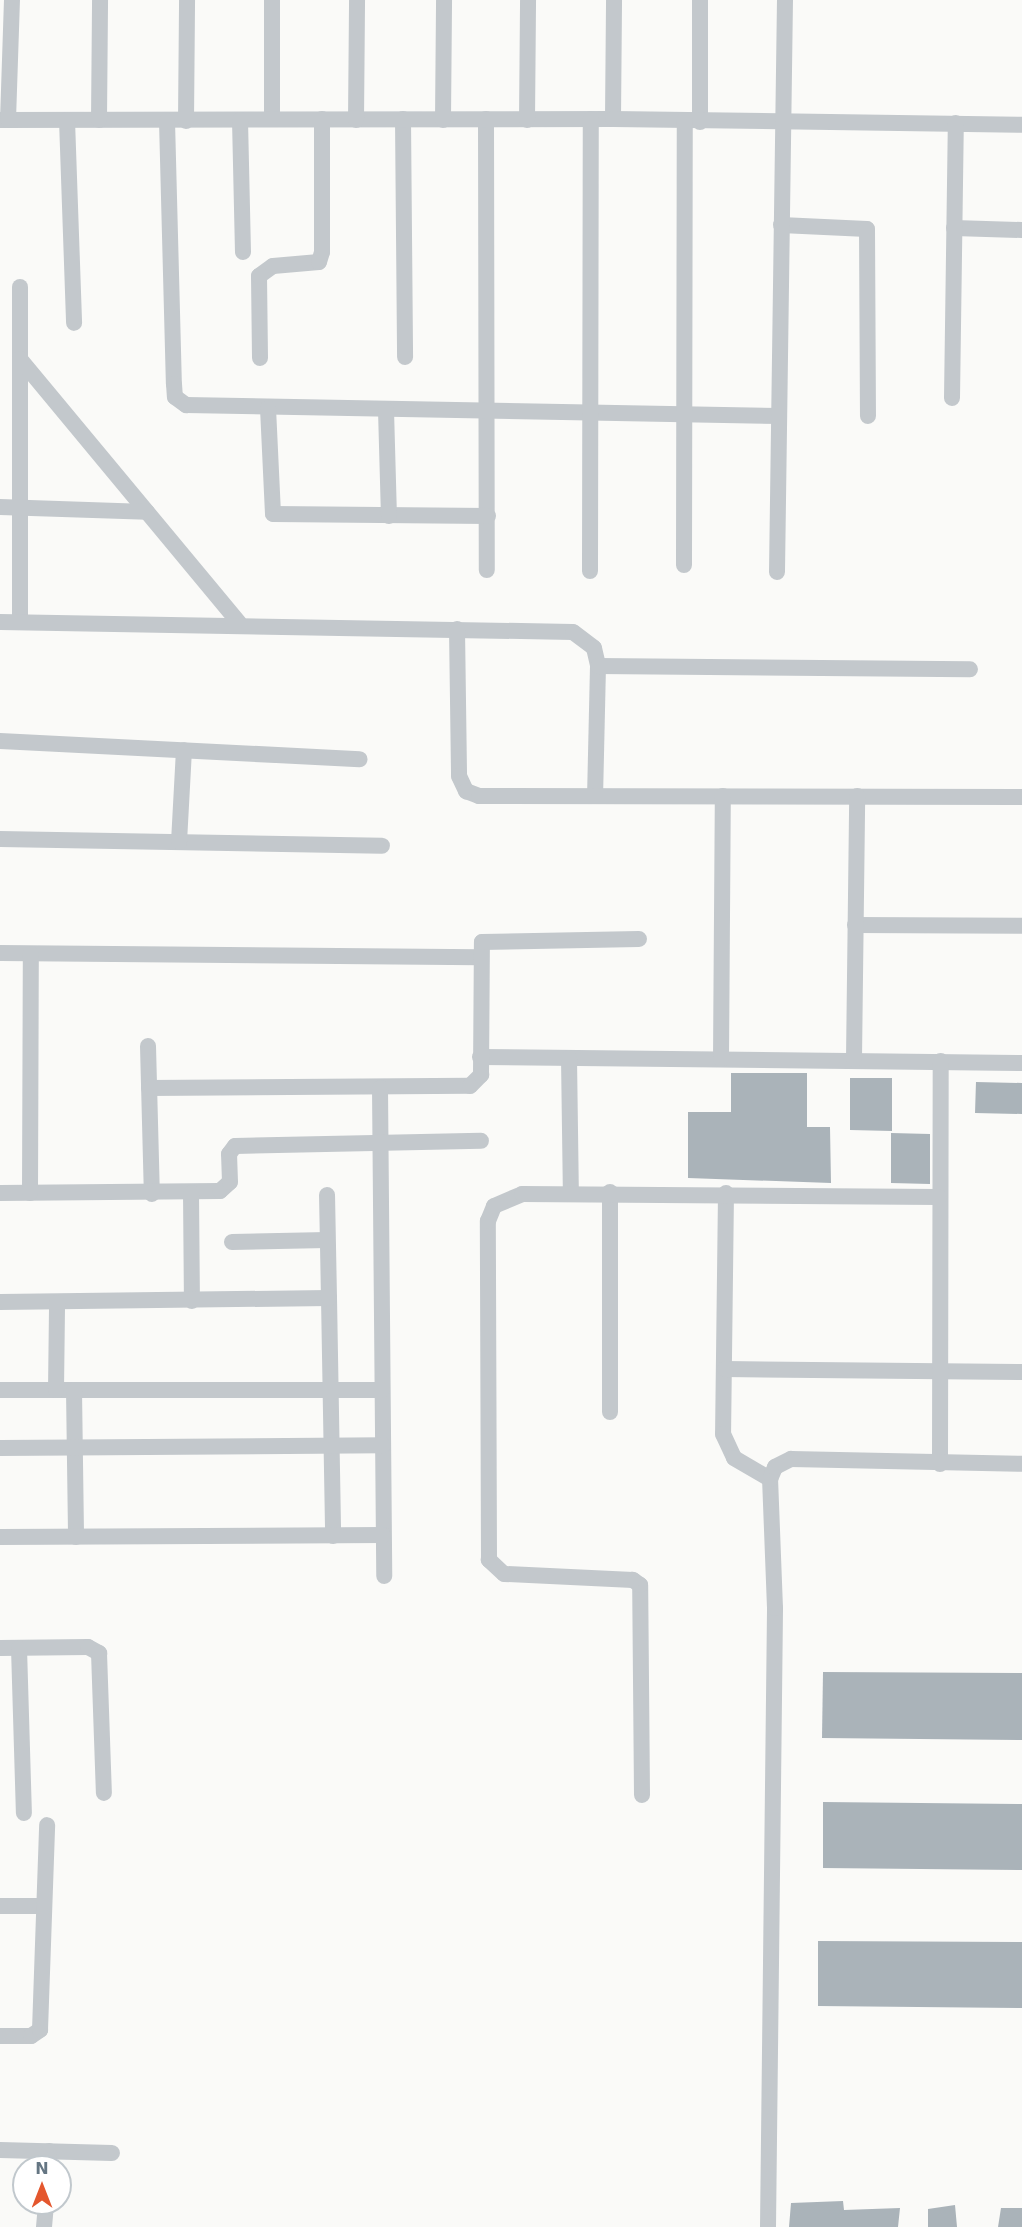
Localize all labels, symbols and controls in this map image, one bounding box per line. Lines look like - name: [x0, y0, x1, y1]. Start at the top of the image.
- north arrow: [12, 2155, 72, 2215]
- text: N: [35, 2159, 49, 2178]

